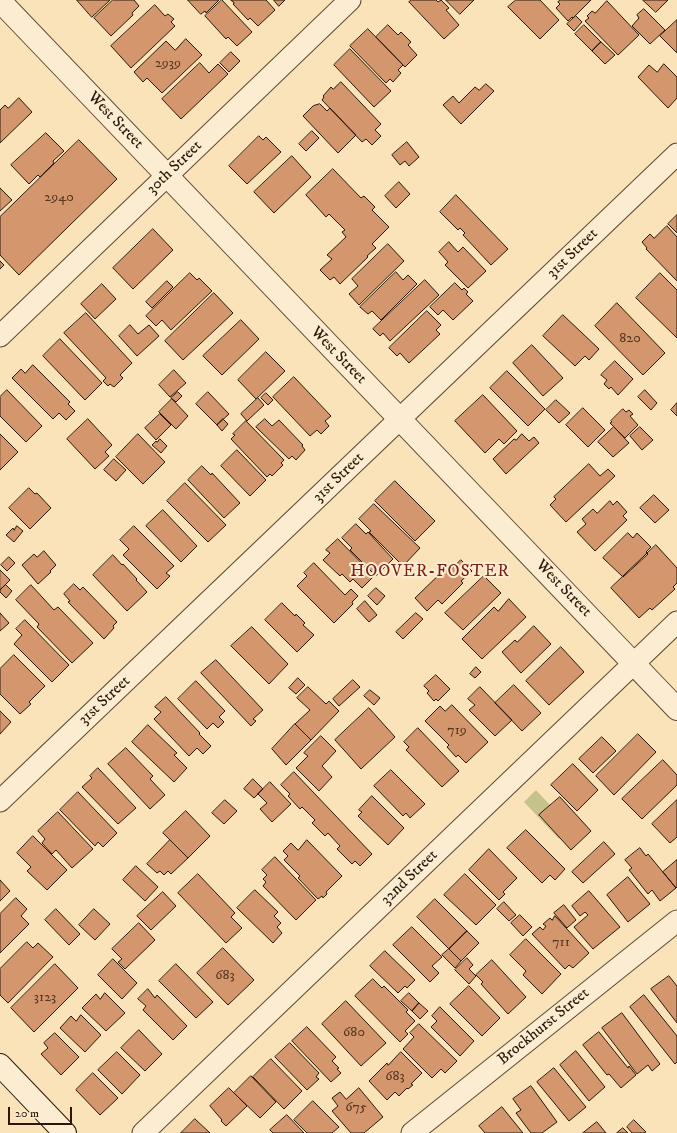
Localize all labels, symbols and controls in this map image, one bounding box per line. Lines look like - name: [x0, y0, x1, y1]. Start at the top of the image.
- house number: 2939: [155, 56, 181, 72]
- street label: West Street: [83, 88, 147, 154]
- street label: 30th Street: [143, 137, 207, 199]
- house number: 2940: [44, 190, 74, 206]
- street label: 31st Street: [543, 225, 603, 283]
- street label: West Street: [306, 323, 370, 389]
- house number: 820: [619, 331, 641, 347]
- street label: 31st Street: [309, 449, 369, 507]
- street label: West Street: [531, 556, 595, 622]
- district label: HOOVER-FOSTER: [350, 562, 510, 582]
- street label: 31st Street: [75, 672, 135, 730]
- house number: 719: [447, 723, 467, 739]
- street label: 32nd Street: [378, 846, 442, 910]
- house number: 711: [552, 935, 570, 951]
- house number: 683: [215, 968, 235, 984]
- street label: Brockhurst Street: [494, 984, 594, 1070]
- house number: 3123: [34, 990, 56, 1006]
- house number: 680: [343, 1025, 365, 1041]
- house number: 683: [385, 1069, 405, 1085]
- scale bar: [10, 1099, 74, 1125]
- house number: 675: [345, 1100, 367, 1116]
- text: 20 m: [15, 1106, 39, 1121]

